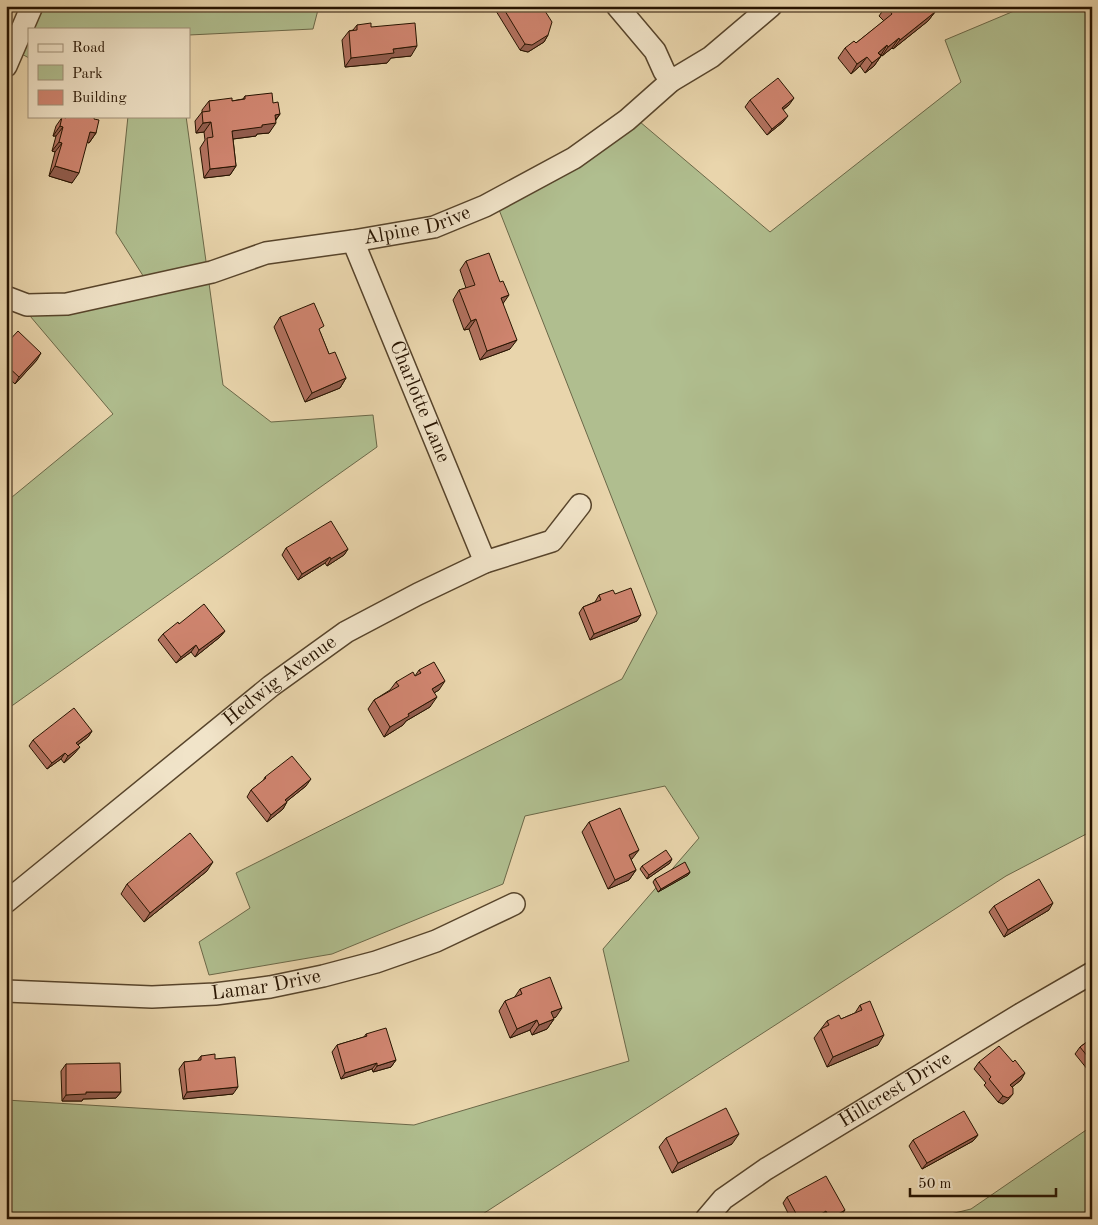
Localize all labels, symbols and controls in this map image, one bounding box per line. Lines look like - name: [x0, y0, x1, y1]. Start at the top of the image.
- legend: [28, 28, 190, 118]
- text: Road: [72, 41, 106, 56]
- text: Park: [72, 67, 103, 82]
- text: Building: [72, 91, 127, 106]
- street label: Alpine Drive: [362, 203, 474, 249]
- street label: Charlotte Lane: [385, 338, 453, 466]
- street label: Hedwig Avenue: [220, 632, 340, 730]
- street label: Lamar Drive: [210, 967, 323, 1004]
- street label: Hillcrest Drive: [836, 1049, 955, 1132]
- scale bar: [910, 1165, 1057, 1197]
- text: 50 m: [918, 1177, 952, 1192]

